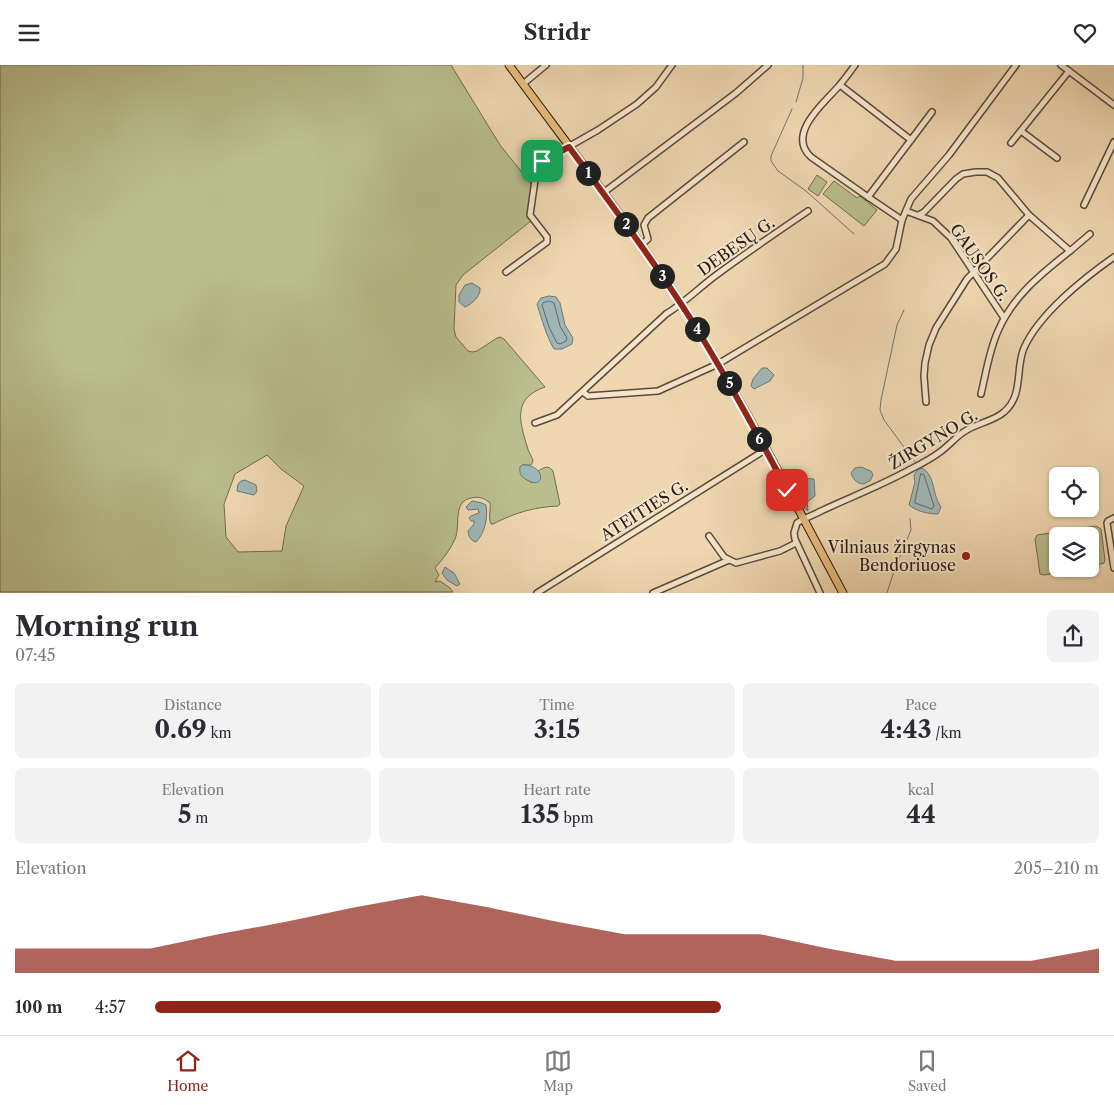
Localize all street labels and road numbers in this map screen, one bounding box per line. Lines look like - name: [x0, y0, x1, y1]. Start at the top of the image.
- street label: DEBESŲ G.: [694, 212, 778, 280]
- street label: GAUSOS G.: [946, 220, 1014, 304]
- street label: ŽIRGYNO G.: [884, 404, 981, 473]
- street label: ATEITIES G.: [596, 475, 691, 545]

